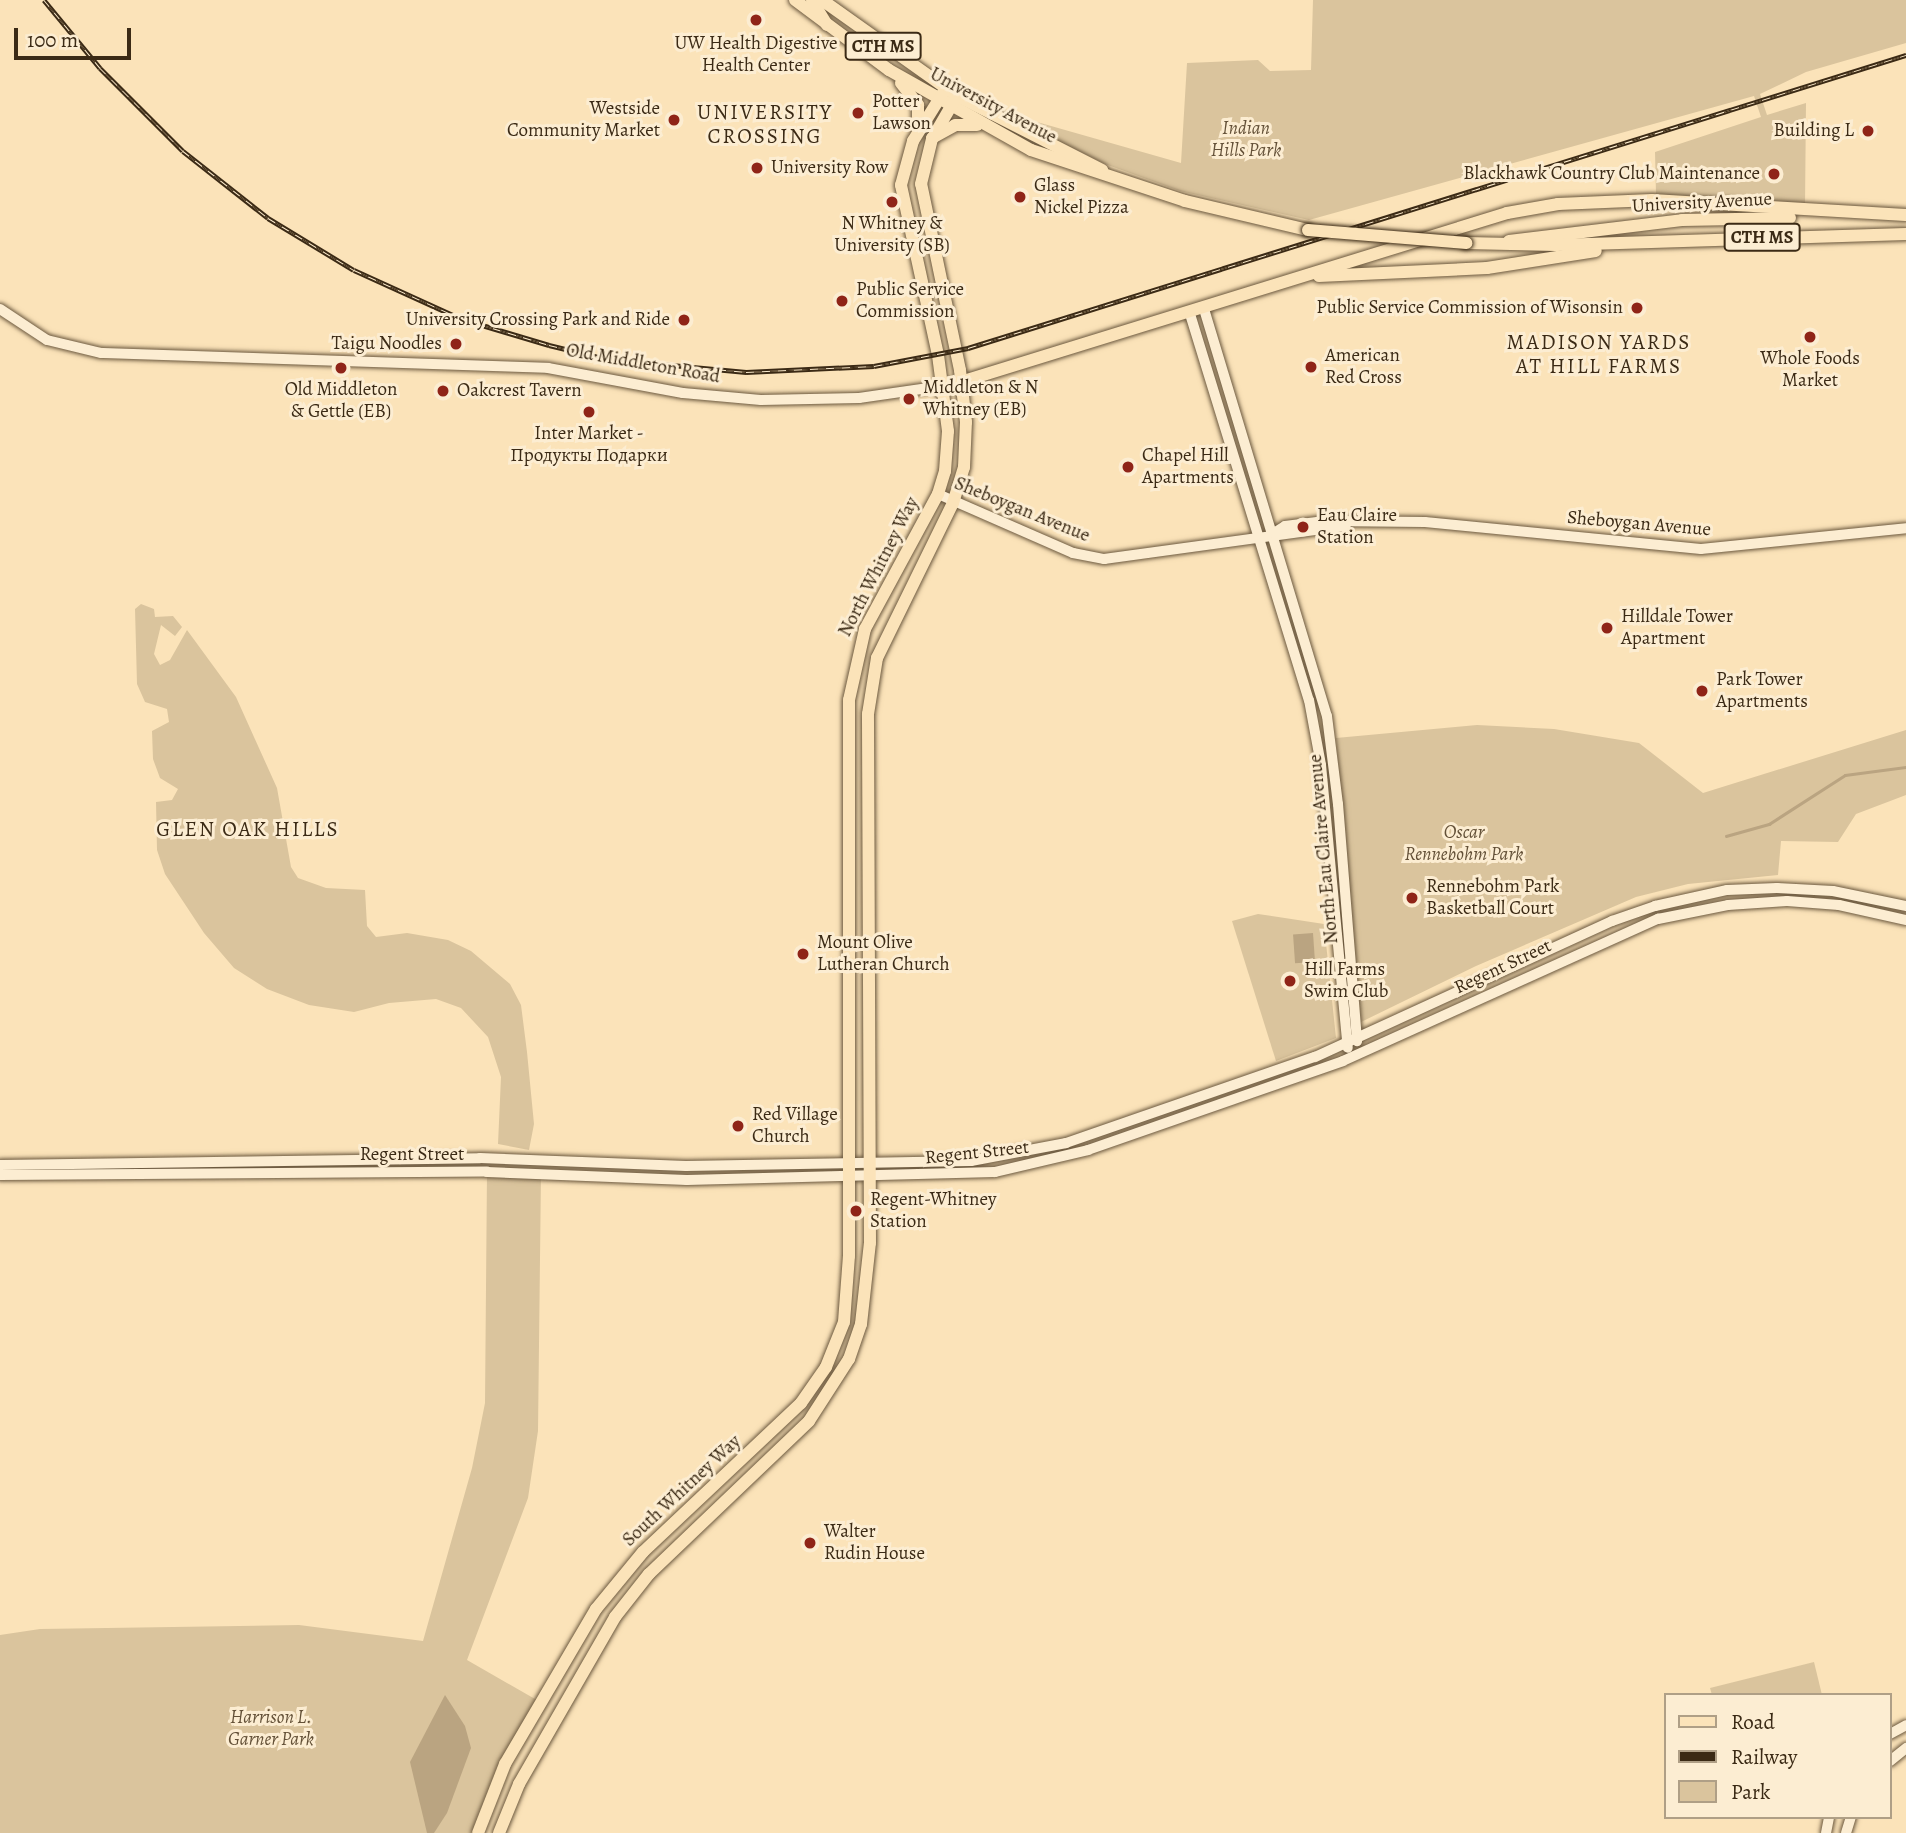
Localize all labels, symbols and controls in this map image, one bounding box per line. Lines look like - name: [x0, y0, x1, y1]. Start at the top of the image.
- marker: UW Health Digestive Health Center: [746, 10, 766, 30]
- scale bar: [18, 14, 135, 58]
- text: 100 m: [27, 26, 78, 54]
- road number: CTH MS: [844, 32, 922, 60]
- place label: UW Health Digestive Health Center: [674, 33, 838, 77]
- street label: University Avenue: [926, 63, 1060, 149]
- place label: Potter Lawson: [872, 91, 931, 135]
- place label: Westside Community Market: [507, 98, 660, 142]
- district label: UNIVERSITY CROSSING: [698, 99, 832, 149]
- marker: Potter Lawson: [850, 105, 866, 121]
- marker: Westside Community Market: [666, 112, 682, 128]
- park label: Indian Hills Park: [1211, 118, 1281, 162]
- place label: Building L: [1773, 120, 1854, 142]
- marker: Building L: [1860, 123, 1876, 139]
- place label: University Row: [771, 157, 888, 179]
- marker: University Row: [749, 160, 765, 176]
- place label: Blackhawk Country Club Maintenance: [1463, 163, 1760, 185]
- marker: Blackhawk Country Club Maintenance: [1766, 166, 1782, 182]
- place label: Glass Nickel Pizza: [1034, 175, 1129, 219]
- street label: University Avenue: [1631, 188, 1773, 218]
- marker: Glass Nickel Pizza: [1012, 189, 1028, 205]
- marker: N Whitney & University (SB): [884, 194, 900, 210]
- place label: N Whitney & University (SB): [834, 213, 950, 257]
- road number: CTH MS: [1724, 222, 1800, 251]
- place label: Public Service Commission: [856, 279, 964, 323]
- marker: Public Service Commission: [834, 293, 850, 309]
- place label: Public Service Commission of Wisonsin: [1316, 297, 1623, 319]
- marker: Public Service Commission of Wisonsin: [1629, 300, 1645, 316]
- place label: University Crossing Park and Ride: [406, 309, 670, 331]
- marker: University Crossing Park and Ride: [676, 312, 692, 328]
- district label: MADISON YARDS AT HILL FARMS: [1508, 329, 1690, 379]
- marker: Whole Foods Market: [1802, 329, 1818, 345]
- place label: Taigu Noodles: [332, 333, 442, 355]
- marker: Taigu Noodles: [448, 336, 464, 352]
- street label: Old Middleton Road: [564, 339, 722, 389]
- place label: American Red Cross: [1325, 345, 1402, 389]
- place label: Whole Foods Market: [1760, 348, 1860, 392]
- marker: American Red Cross: [1303, 359, 1319, 375]
- marker: Old Middleton & Gettle (EB): [333, 360, 349, 376]
- place label: Middleton & N Whitney (EB): [923, 377, 1038, 421]
- place label: Old Middleton & Gettle (EB): [285, 379, 397, 423]
- place label: Oakcrest Tavern: [457, 380, 582, 402]
- marker: Oakcrest Tavern: [435, 383, 451, 399]
- marker: Middleton & N Whitney (EB): [901, 391, 917, 407]
- marker: Inter Market - Продукты Подарки: [581, 404, 597, 420]
- place label: Inter Market - Продукты Подарки: [510, 423, 668, 467]
- place label: Chapel Hill Apartments: [1142, 445, 1234, 489]
- marker: Chapel Hill Apartments: [1120, 459, 1136, 475]
- street label: Sheboygan Avenue: [951, 472, 1093, 548]
- street label: North Whitney Way: [834, 493, 924, 641]
- place label: Eau Claire Station: [1317, 505, 1397, 549]
- street label: Sheboygan Avenue: [1566, 506, 1712, 542]
- marker: Eau Claire Station: [1295, 519, 1311, 535]
- place label: Hilldale Tower Apartment: [1621, 606, 1733, 650]
- marker: Hilldale Tower Apartment: [1599, 620, 1615, 636]
- place label: Park Tower Apartments: [1716, 669, 1808, 713]
- marker: Park Tower Apartments: [1694, 683, 1710, 699]
- street label: North Eau Claire Avenue: [1304, 753, 1344, 945]
- district label: GLEN OAK HILLS: [158, 816, 338, 842]
- park label: Oscar Rennebohm Park: [1405, 822, 1523, 866]
- place label: Rennebohm Park Basketball Court: [1426, 876, 1559, 920]
- marker: Rennebohm Park Basketball Court: [1404, 890, 1420, 906]
- place label: Mount Olive Lutheran Church: [817, 932, 950, 976]
- street label: Regent Street: [1451, 935, 1555, 999]
- marker: Mount Olive Lutheran Church: [795, 946, 811, 962]
- place label: Hill Farms Swim Club: [1304, 959, 1388, 1003]
- marker: Hill Farms Swim Club: [1282, 973, 1298, 989]
- place label: Red Village Church: [752, 1104, 838, 1148]
- marker: Red Village Church: [730, 1118, 746, 1134]
- street label: Regent Street: [924, 1136, 1030, 1170]
- street label: Regent Street: [360, 1144, 464, 1166]
- place label: Regent-Whitney Station: [870, 1189, 996, 1233]
- marker: Regent-Whitney Station: [848, 1203, 864, 1219]
- street label: South Whitney Way: [618, 1430, 746, 1552]
- place label: Walter Rudin House: [824, 1521, 925, 1565]
- marker: Walter Rudin House: [802, 1535, 818, 1551]
- legend: [1664, 1693, 1892, 1819]
- park label: Harrison L. Garner Park: [228, 1707, 314, 1751]
- text: Road: [1731, 1708, 1775, 1736]
- text: Railway: [1731, 1743, 1797, 1771]
- text: Park: [1731, 1778, 1770, 1806]

